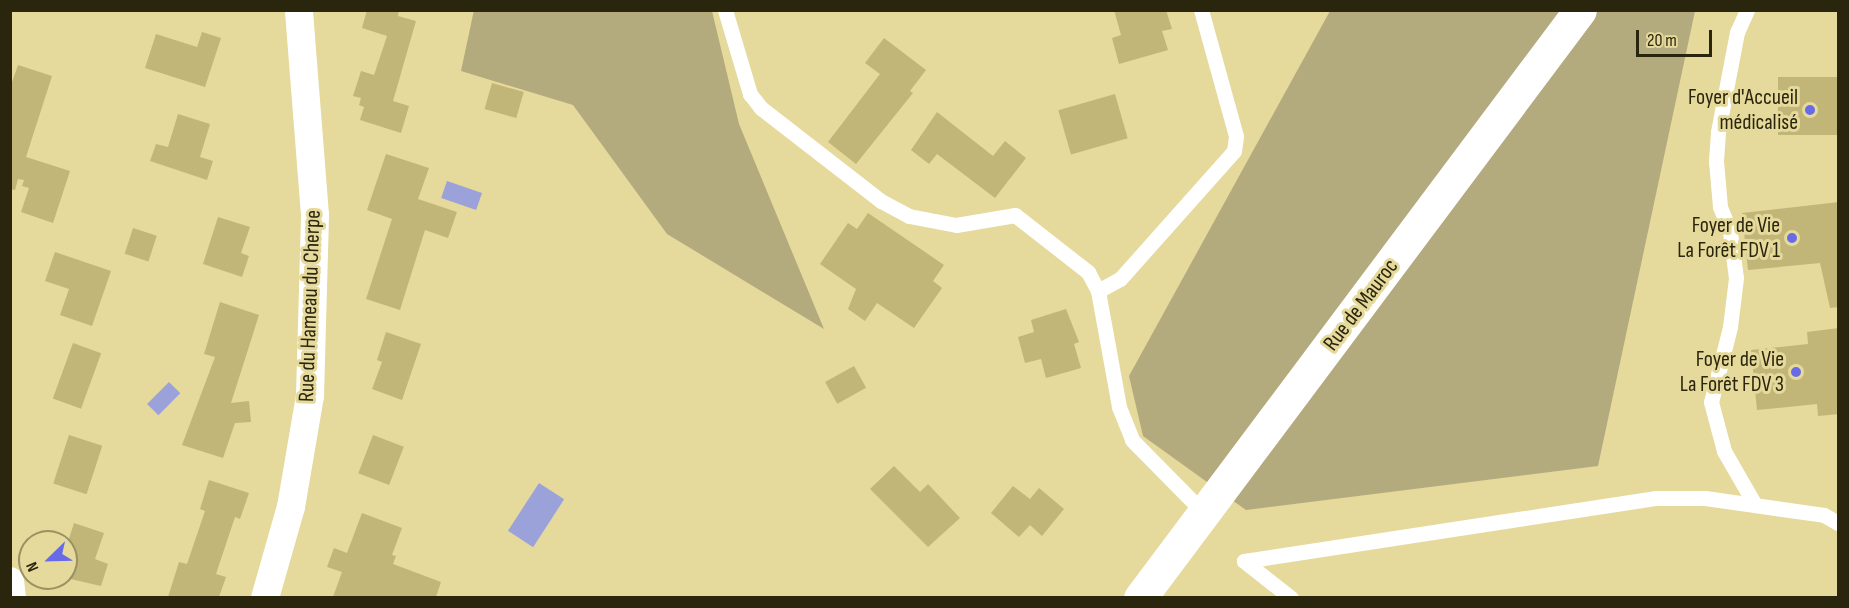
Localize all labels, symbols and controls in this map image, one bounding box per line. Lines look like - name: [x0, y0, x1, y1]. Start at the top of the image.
- scale bar: [1639, 18, 1716, 56]
- text: 20 m: [1647, 30, 1677, 51]
- place label: Foyer d'Accueil médicalisé: [1688, 84, 1798, 136]
- marker: Foyer d'Accueil médicalisé: [1803, 103, 1817, 117]
- street label: Rue du Hameau du Cherpe: [293, 209, 327, 403]
- place label: Foyer de Vie La Forêt FDV 1: [1677, 212, 1780, 264]
- marker: Foyer de Vie La Forêt FDV 1: [1785, 231, 1799, 245]
- street label: Rue de Mauroc: [1318, 254, 1404, 356]
- place label: Foyer de Vie La Forêt FDV 3: [1680, 346, 1784, 398]
- marker: Foyer de Vie La Forêt FDV 3: [1789, 365, 1803, 379]
- north arrow: [18, 530, 78, 590]
- text: N: [22, 559, 43, 574]

